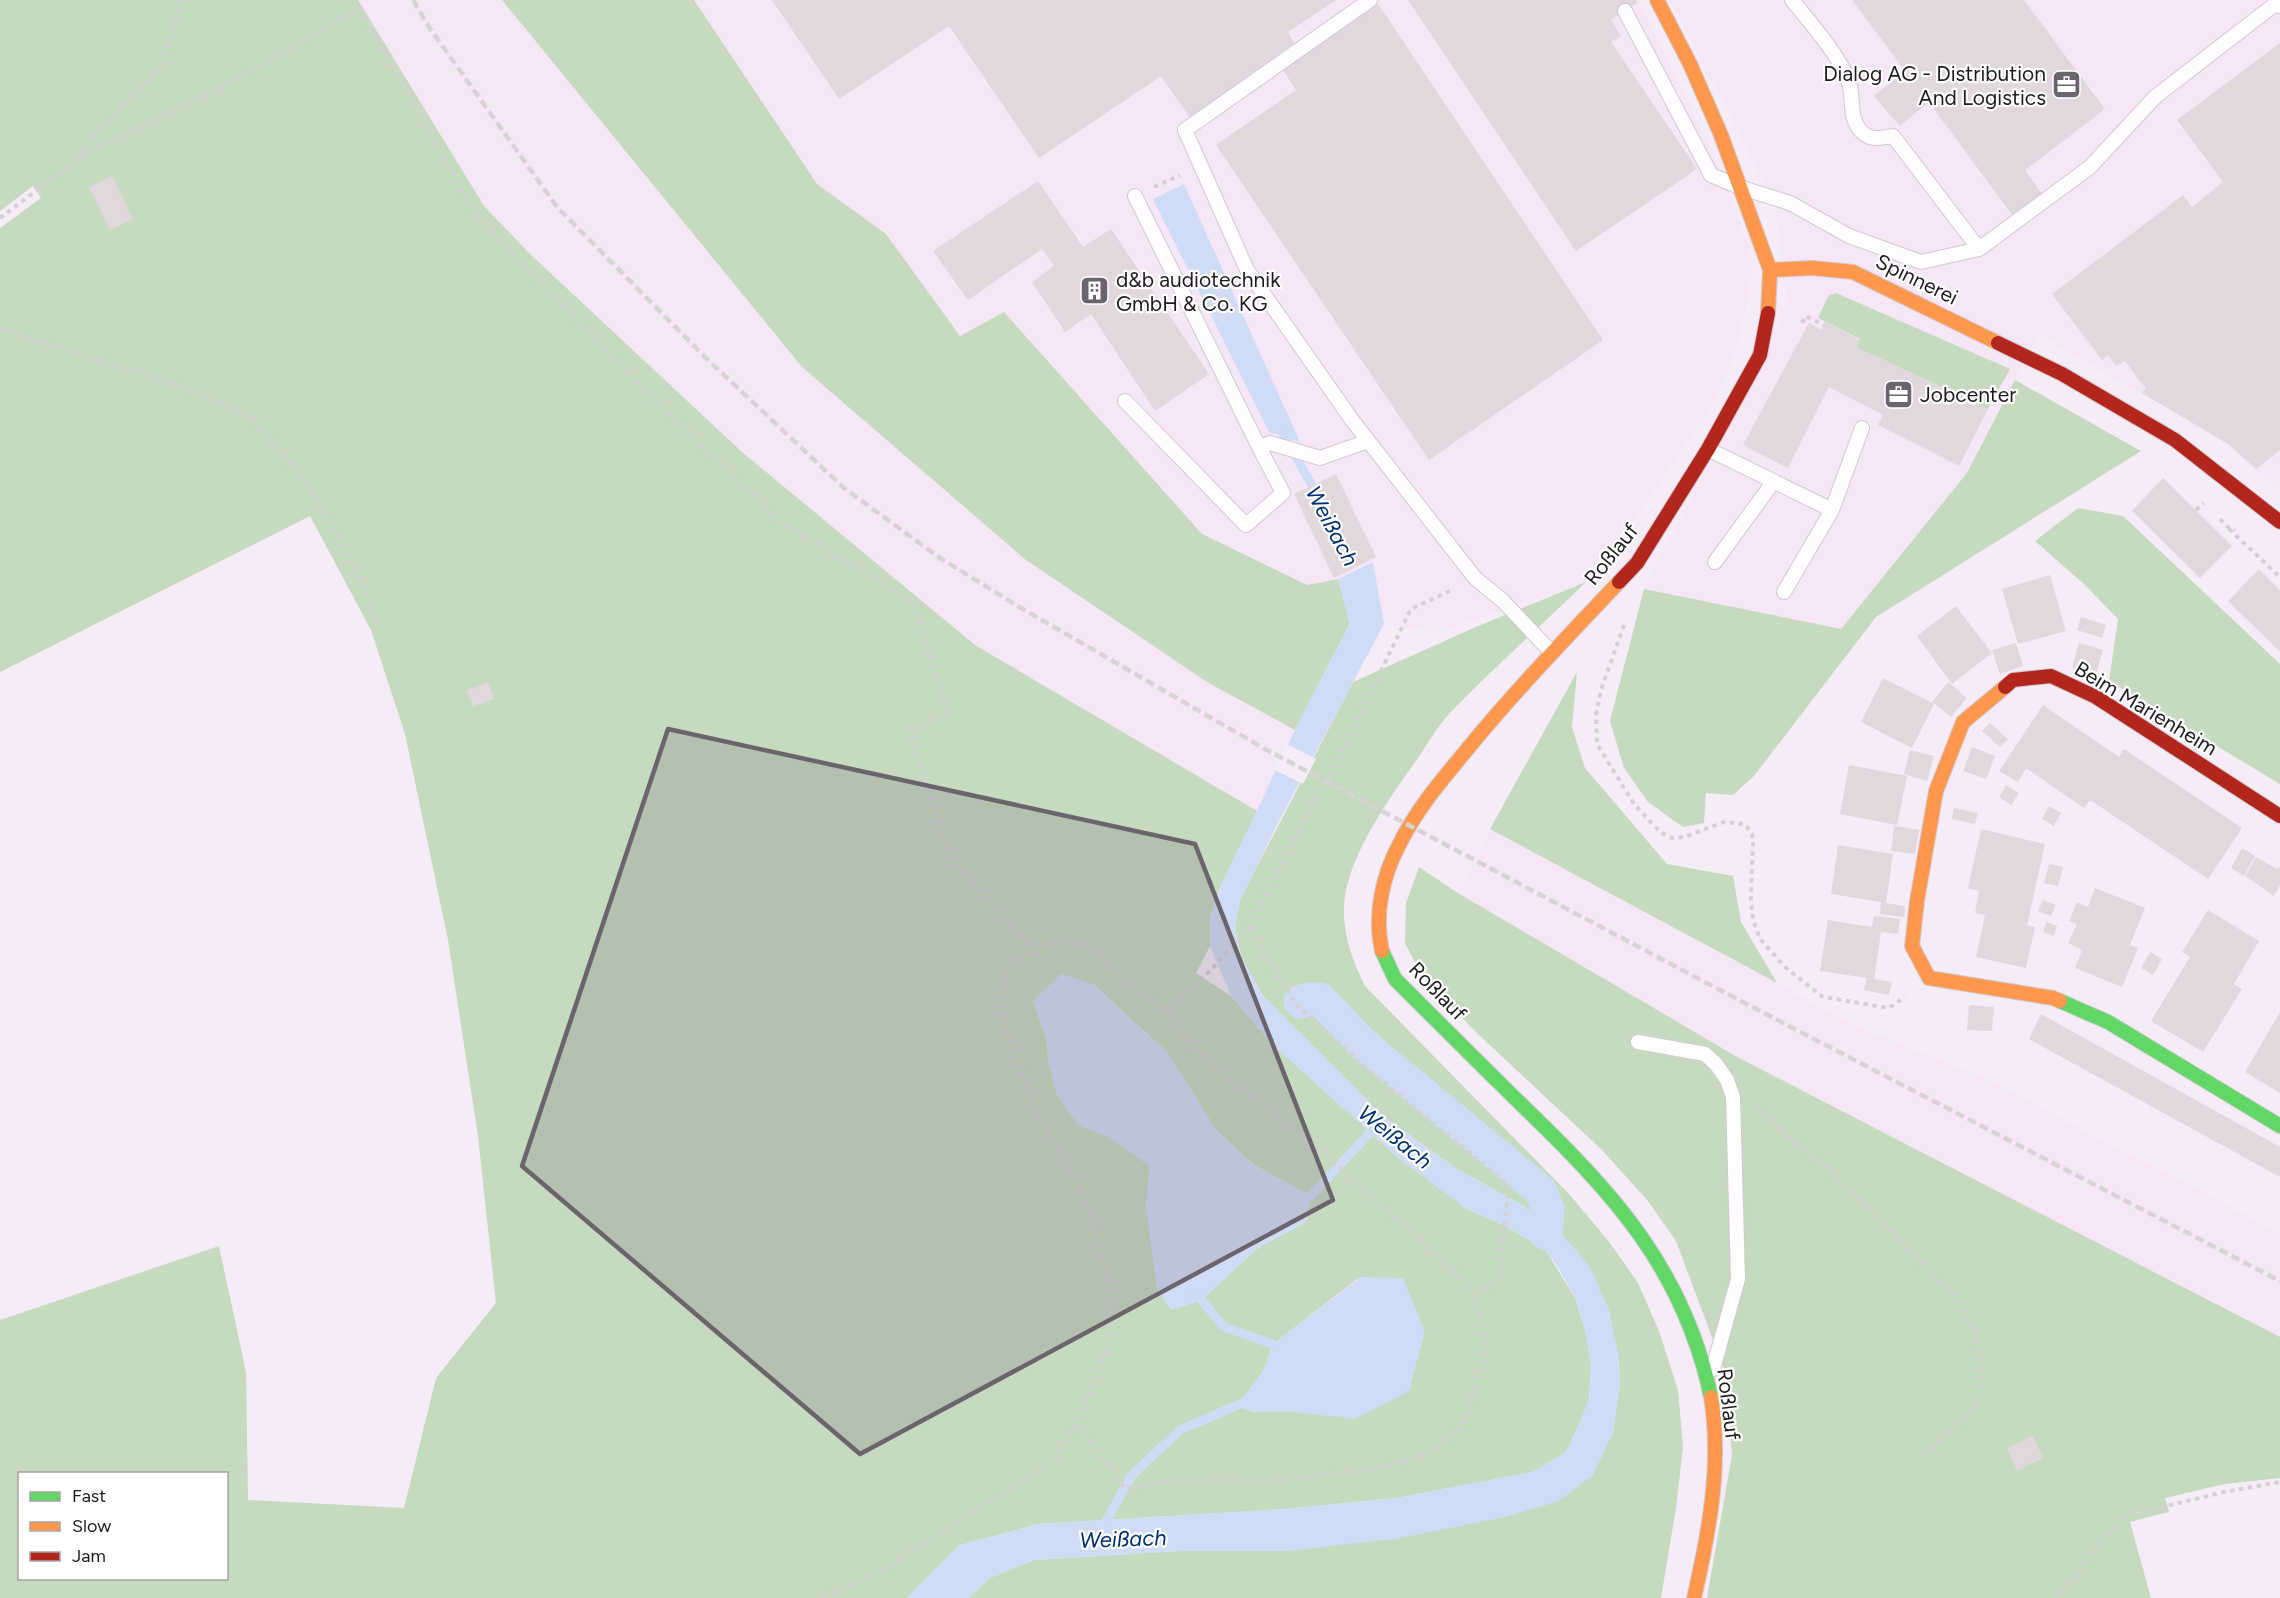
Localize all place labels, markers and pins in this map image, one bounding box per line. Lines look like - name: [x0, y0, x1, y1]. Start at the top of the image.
- place label: Dialog AG - Distribution And Logistics: [1823, 61, 2046, 110]
- office icon: Dialog AG - Distribution And Logistics: [2051, 69, 2083, 101]
- place label: d&b audiotechnik GmbH & Co. KG: [1116, 267, 1281, 316]
- building icon: d&b audiotechnik GmbH & Co. KG: [1079, 275, 1111, 307]
- office icon: Jobcenter: [1883, 378, 1915, 410]
- place label: Jobcenter: [1920, 382, 2016, 407]

